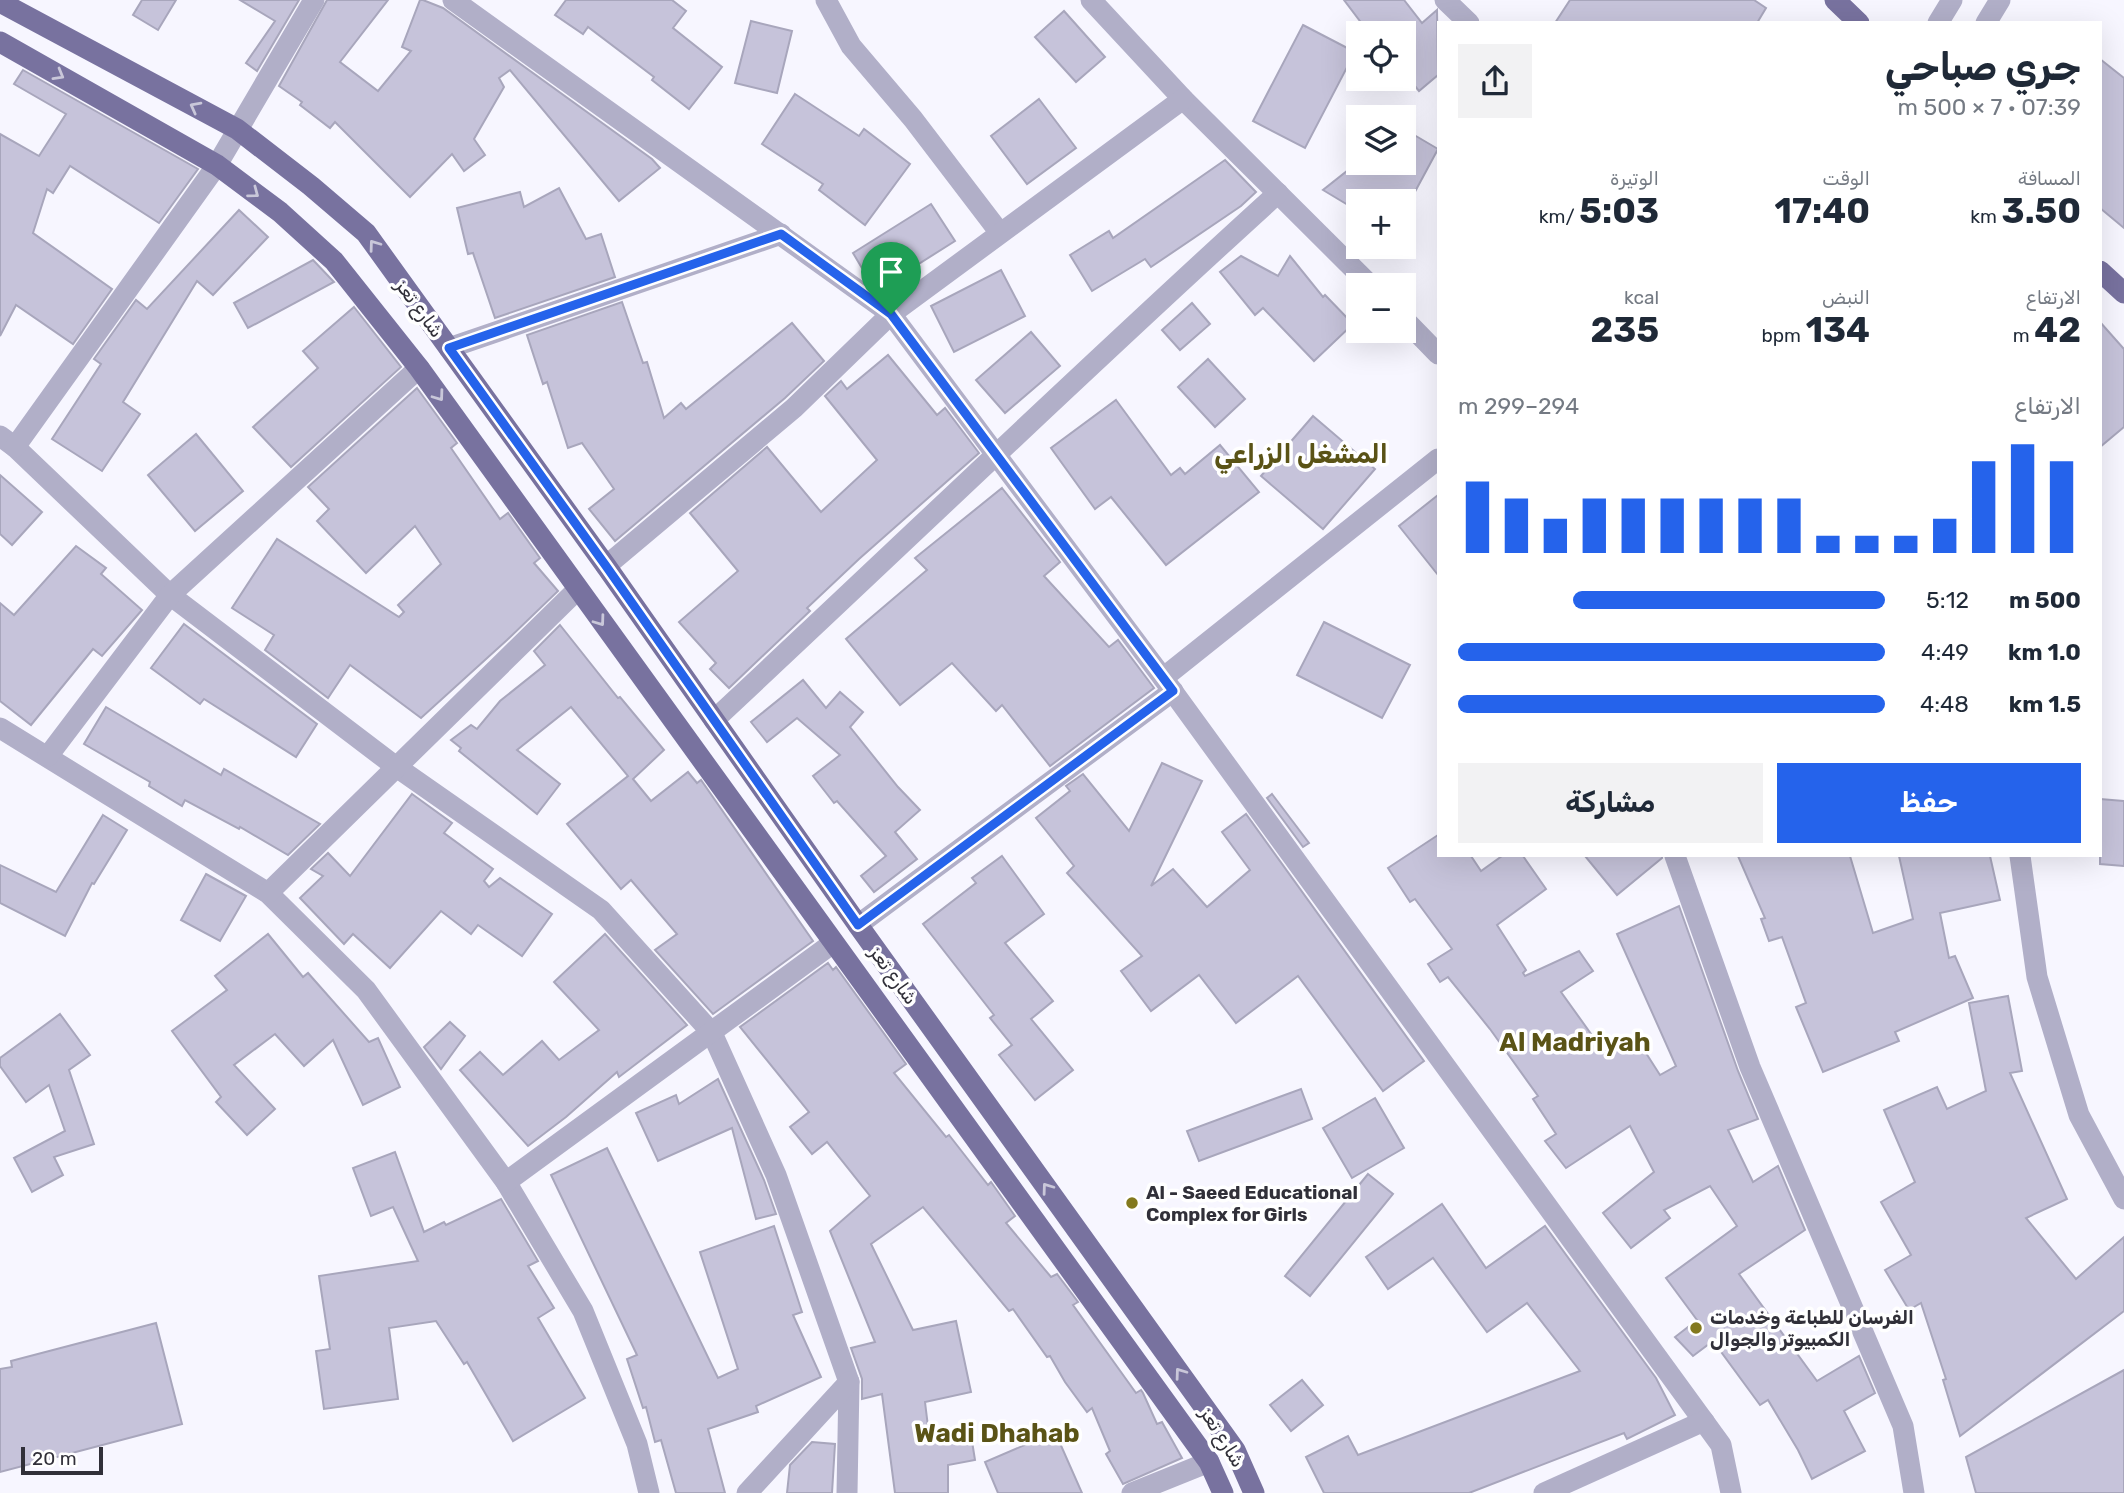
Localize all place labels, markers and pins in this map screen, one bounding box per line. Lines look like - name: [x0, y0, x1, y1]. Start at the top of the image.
- pin: [861, 242, 921, 314]
- place label: Al - Saeed Educational Complex for Girls: [1146, 1181, 1358, 1226]
- marker: Al - Saeed Educational Complex for Girls: [1124, 1195, 1140, 1211]
- place label: الفرسان للطباعة وخدمات الكمبيوتر والجوال: [1710, 1306, 1914, 1351]
- marker: الفرسان للطباعة وخدمات الكمبيوتر والجوال: [1688, 1320, 1704, 1336]

